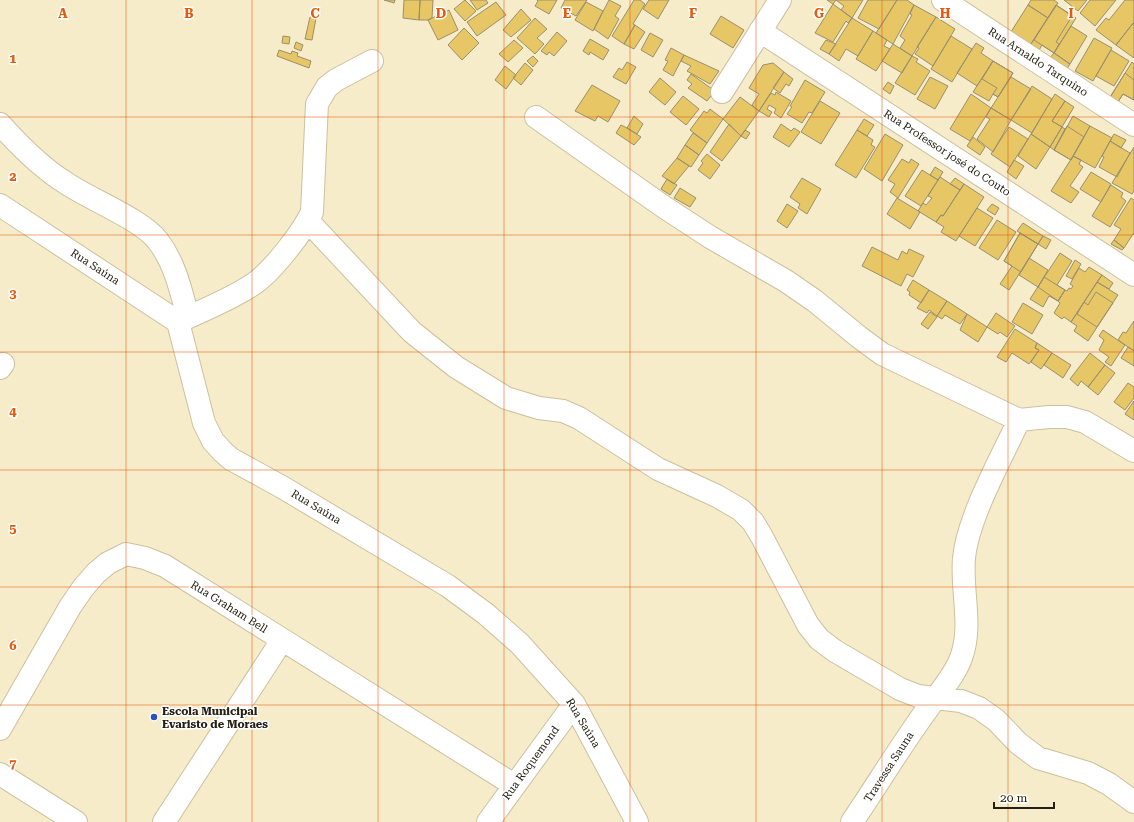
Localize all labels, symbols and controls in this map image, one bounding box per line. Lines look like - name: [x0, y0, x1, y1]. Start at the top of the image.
- text: A: [58, 6, 68, 21]
- text: B: [184, 6, 194, 21]
- text: C: [310, 6, 320, 21]
- text: D: [436, 6, 446, 21]
- text: E: [563, 6, 571, 21]
- text: F: [689, 6, 697, 21]
- text: G: [814, 6, 824, 21]
- text: H: [940, 6, 951, 21]
- text: I: [1068, 6, 1074, 21]
- street label: Rua Arnaldo Tarquino: [986, 25, 1091, 99]
- text: 1: [9, 51, 17, 66]
- street label: Rua Professor josé do Couto: [881, 107, 1013, 199]
- text: 2: [9, 169, 17, 184]
- street label: Rua Saúna: [68, 246, 122, 288]
- text: 3: [9, 286, 17, 301]
- text: 4: [9, 404, 17, 419]
- street label: Rua Saúna: [289, 487, 343, 527]
- text: 5: [9, 521, 17, 536]
- street label: Rua Graham Bell: [188, 578, 270, 636]
- text: 6: [9, 638, 17, 653]
- street label: Rua Saúna: [563, 696, 603, 750]
- place label: Escola Municipal Evaristo de Moraes: [162, 705, 268, 731]
- marker: Escola Municipal Evaristo de Moraes: [149, 712, 159, 722]
- street label: Rua Roquemond: [500, 724, 562, 802]
- street label: Travessa Sauna: [861, 729, 917, 805]
- text: 7: [9, 756, 17, 771]
- scale bar: [994, 784, 1054, 810]
- text: 20 m: [1000, 791, 1027, 805]

